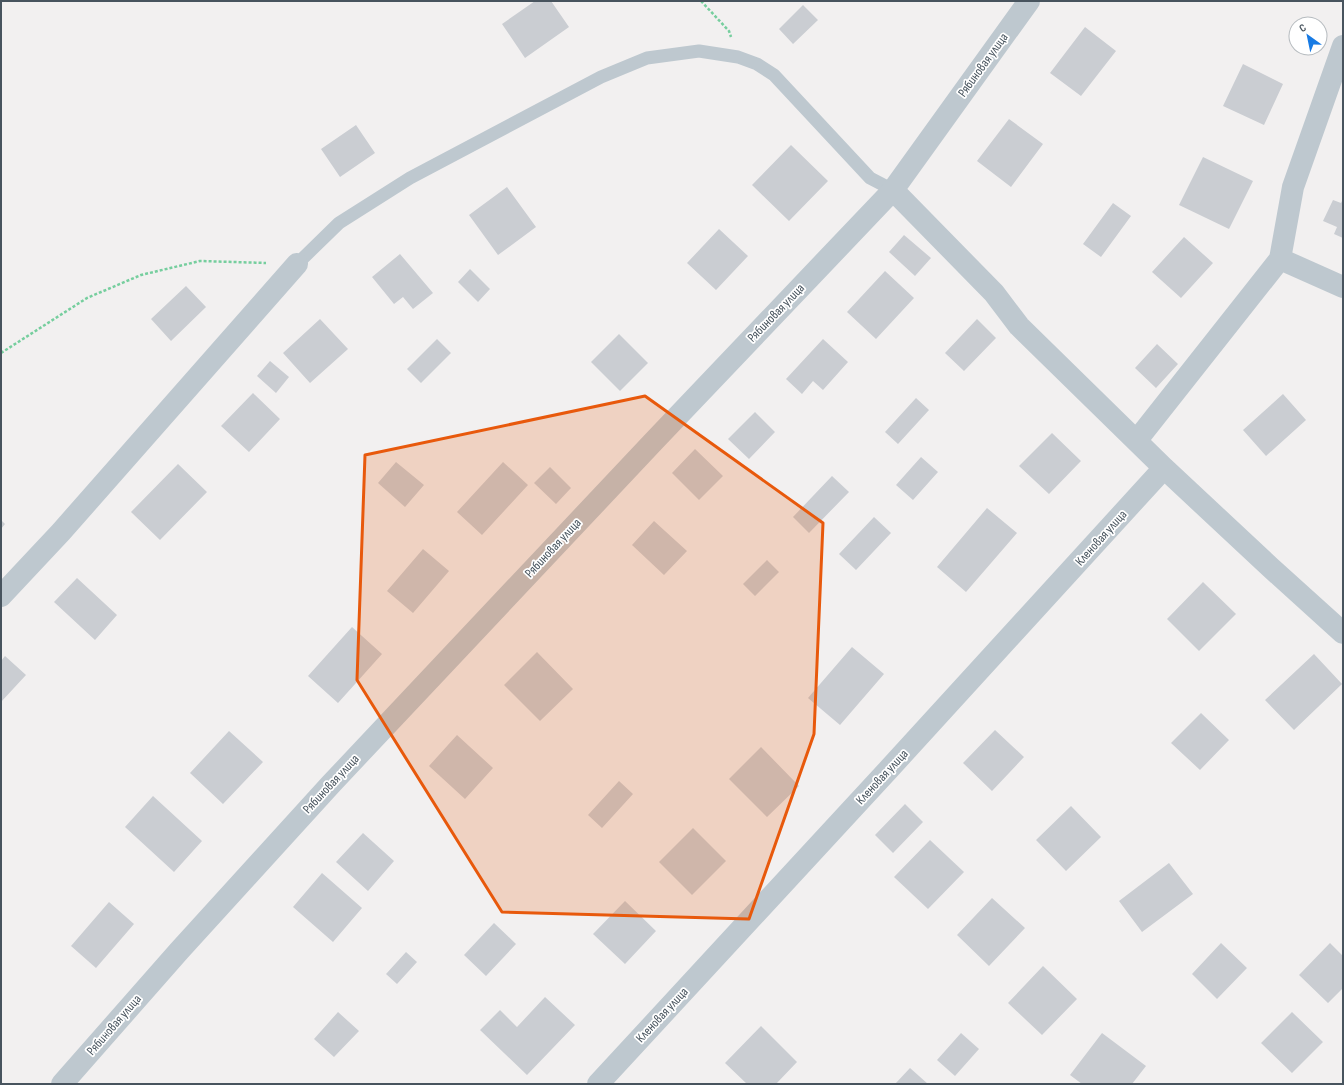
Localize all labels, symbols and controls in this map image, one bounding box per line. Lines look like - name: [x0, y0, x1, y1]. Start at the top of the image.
- north arrow: [1288, 16, 1328, 56]
- text: С: [1297, 21, 1309, 35]
- street label: Рябиновая улица: [954, 30, 1012, 100]
- street label: Рябиновая улица: [744, 280, 808, 346]
- street label: Кленовая улица: [1072, 507, 1130, 569]
- street label: Рябиновая улица: [521, 515, 585, 581]
- street label: Кленовая улица: [852, 746, 912, 808]
- street label: Рябиновая улица: [299, 751, 363, 817]
- street label: Кленовая улица: [632, 984, 692, 1046]
- street label: Рябиновая улица: [83, 991, 145, 1059]

